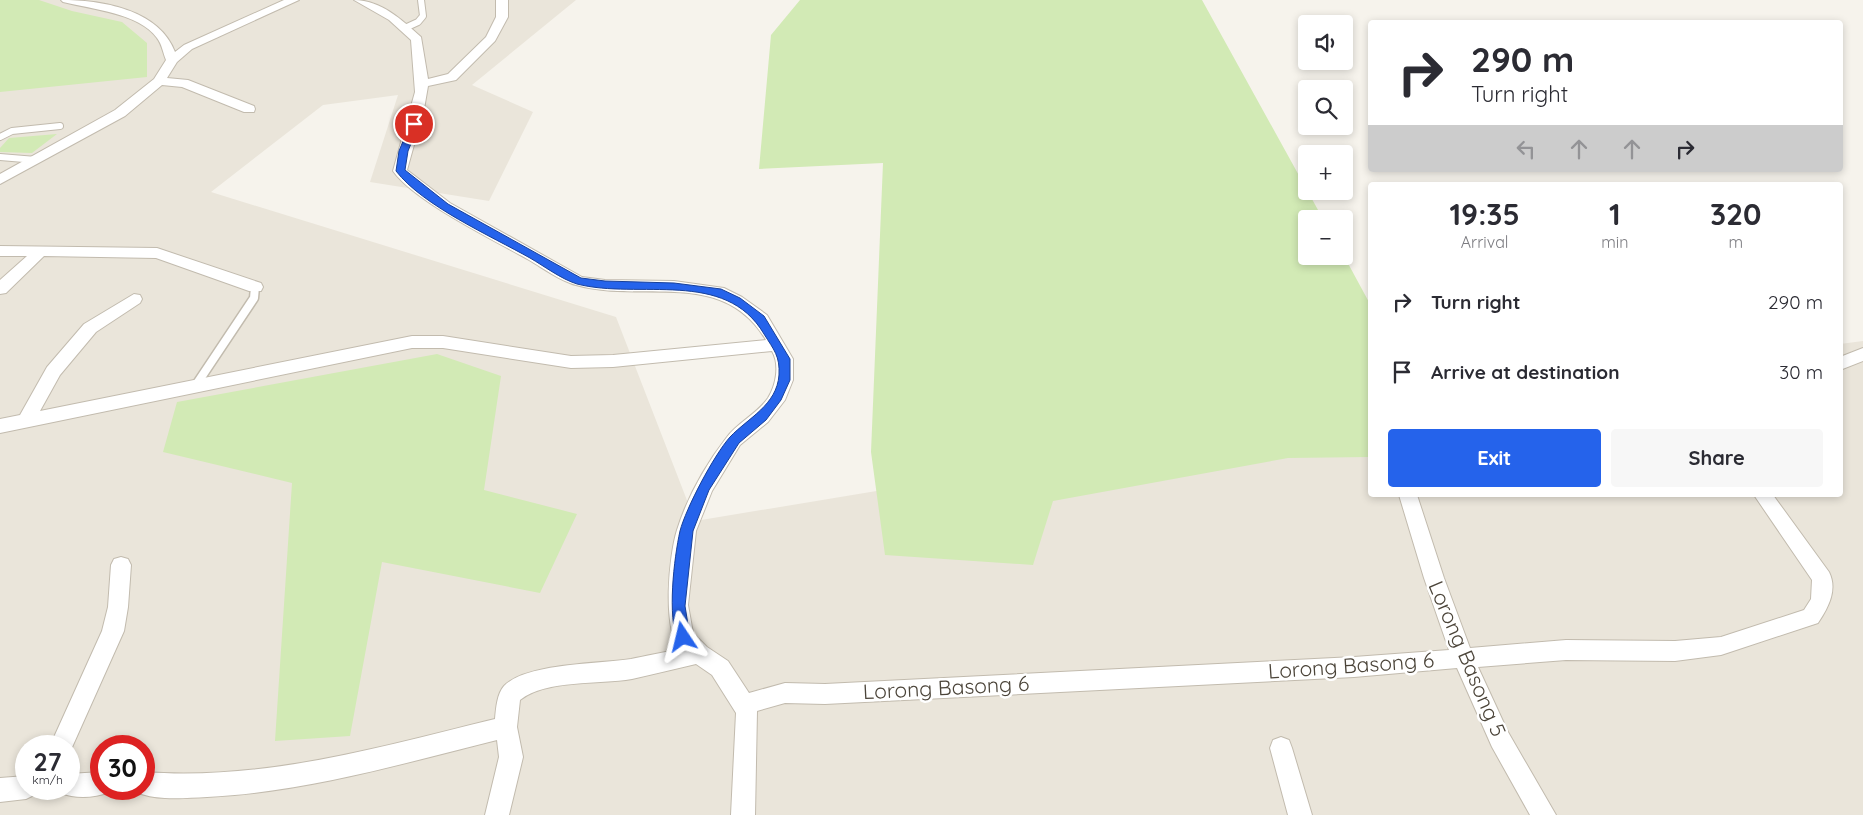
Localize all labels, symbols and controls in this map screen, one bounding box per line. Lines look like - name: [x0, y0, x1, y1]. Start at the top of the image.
- map controls: [1298, 15, 1353, 265]
- button: sound: [1298, 15, 1353, 70]
- text: 290 m: [1471, 37, 1574, 81]
- icon: right: [1388, 40, 1453, 105]
- button: search: [1298, 80, 1353, 135]
- text: Turn right: [1471, 80, 1568, 108]
- pin: [393, 103, 435, 145]
- icon: arrive: [400, 110, 428, 138]
- icon: left: [1512, 135, 1540, 163]
- icon: ahead: [1565, 135, 1593, 163]
- icon: ahead: [1618, 135, 1646, 163]
- icon: right: [1671, 135, 1699, 163]
- button: +: [1298, 145, 1353, 200]
- text: 19:35: [1449, 195, 1520, 233]
- text: 1: [1609, 195, 1621, 233]
- text: 320: [1710, 195, 1762, 233]
- button: −: [1298, 210, 1353, 265]
- text: Arrival: [1461, 232, 1509, 252]
- text: min: [1601, 232, 1628, 252]
- text: m: [1728, 232, 1743, 252]
- icon: right: [1388, 288, 1416, 316]
- text: Turn right: [1431, 290, 1520, 314]
- text: 290 m: [1768, 290, 1823, 314]
- icon: arrive: [1388, 358, 1416, 386]
- text: Arrive at destination: [1431, 360, 1620, 384]
- text: 30 m: [1779, 360, 1823, 384]
- button: Exit: [1388, 429, 1601, 487]
- button: Share: [1611, 429, 1823, 487]
- street label: Lorong Basong 5: [1423, 577, 1512, 740]
- position arrow: [656, 610, 708, 662]
- street label: Lorong Basong 6: [1267, 646, 1435, 684]
- street label: Lorong Basong 6: [862, 670, 1030, 704]
- speed limit sign: 30: [90, 735, 155, 800]
- text: 27: [34, 746, 61, 777]
- text: km/h: [32, 772, 63, 787]

